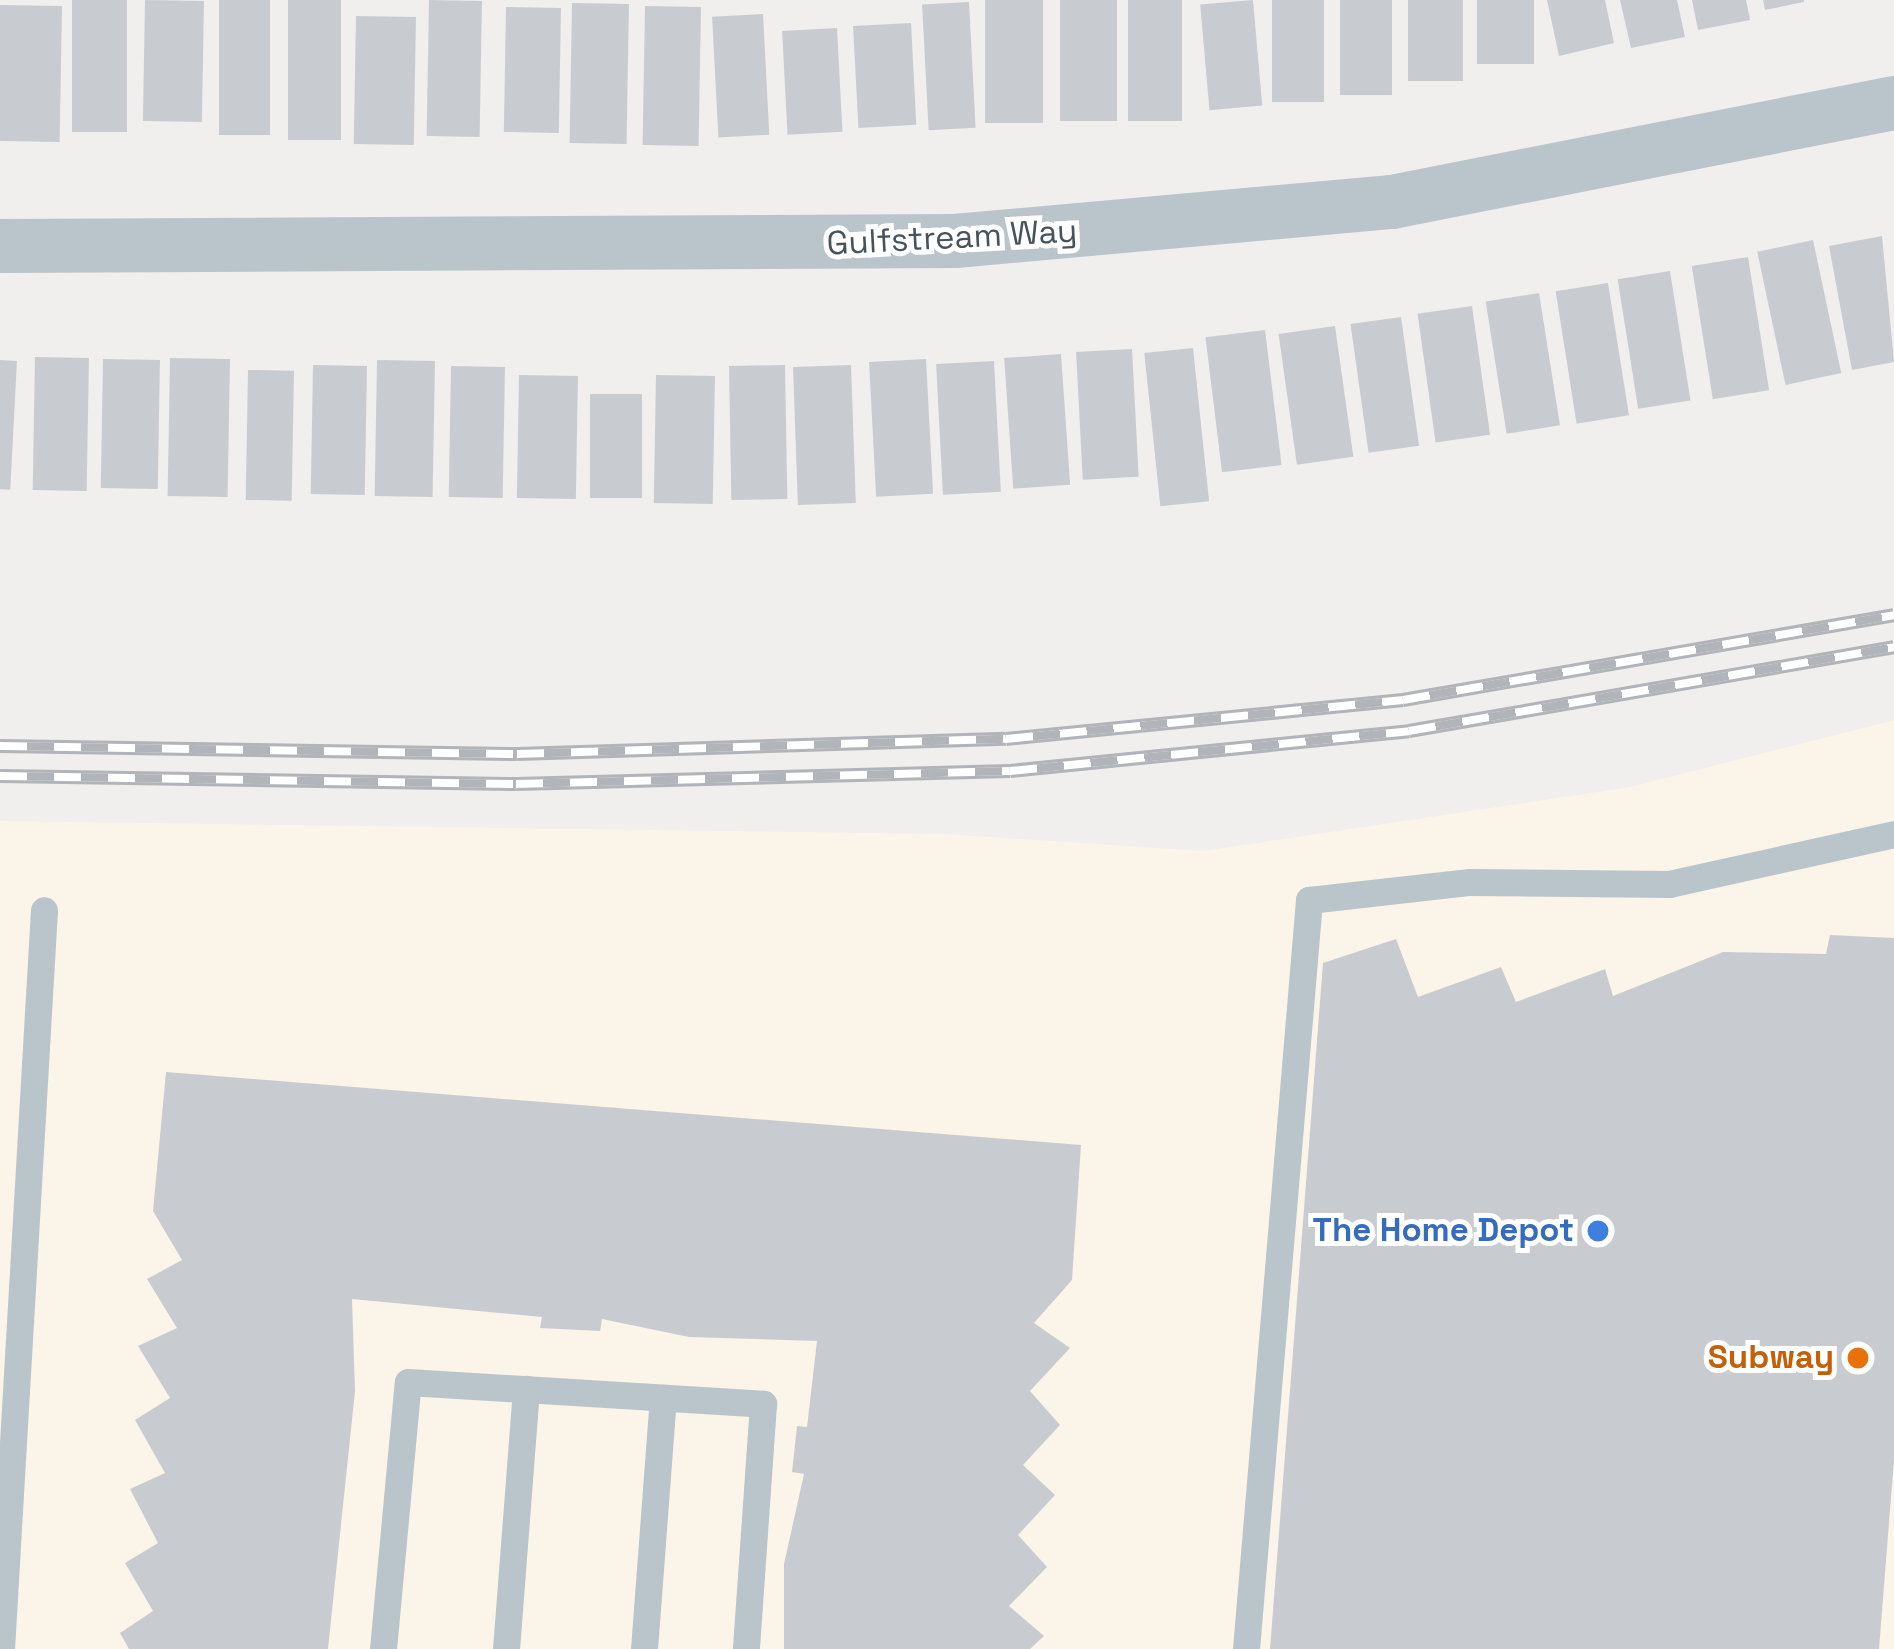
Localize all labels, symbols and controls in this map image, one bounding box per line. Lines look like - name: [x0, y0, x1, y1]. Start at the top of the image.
- street label: Gulfstream Way: [826, 212, 1078, 264]
- place label: The Home Depot: [1313, 1211, 1574, 1251]
- marker: The Home Depot: [1585, 1218, 1611, 1244]
- place label: Subway: [1708, 1338, 1834, 1378]
- marker: Subway: [1845, 1345, 1871, 1371]

